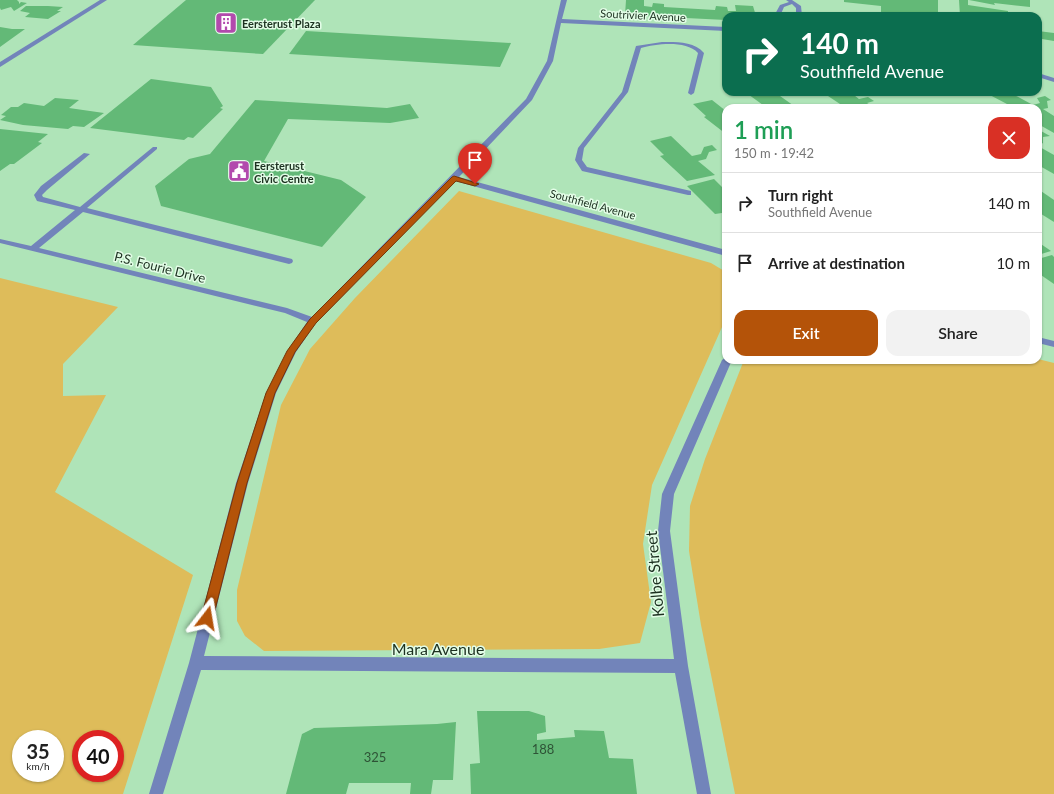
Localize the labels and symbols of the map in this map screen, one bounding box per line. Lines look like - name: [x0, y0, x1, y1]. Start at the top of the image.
- street label: Soutrivier Avenue: [600, 6, 686, 24]
- building icon: Eersterust Plaza: [213, 10, 239, 36]
- place label: Eersterust Plaza: [242, 17, 320, 30]
- pin: [458, 143, 492, 184]
- public building icon: Eersterust Civic Centre: [226, 158, 252, 184]
- place label: Eersterust Civic Centre: [254, 159, 314, 185]
- street label: Southfield Avenue: [549, 186, 637, 222]
- street label: P.S. Fourie Drive: [113, 248, 207, 286]
- street label: Kolbe Street: [641, 530, 667, 618]
- position arrow: [186, 597, 228, 639]
- street label: Mara Avenue: [392, 639, 484, 658]
- speed limit sign: 40: [72, 730, 124, 782]
- house number: 188: [532, 741, 554, 757]
- house number: 325: [364, 749, 386, 765]

